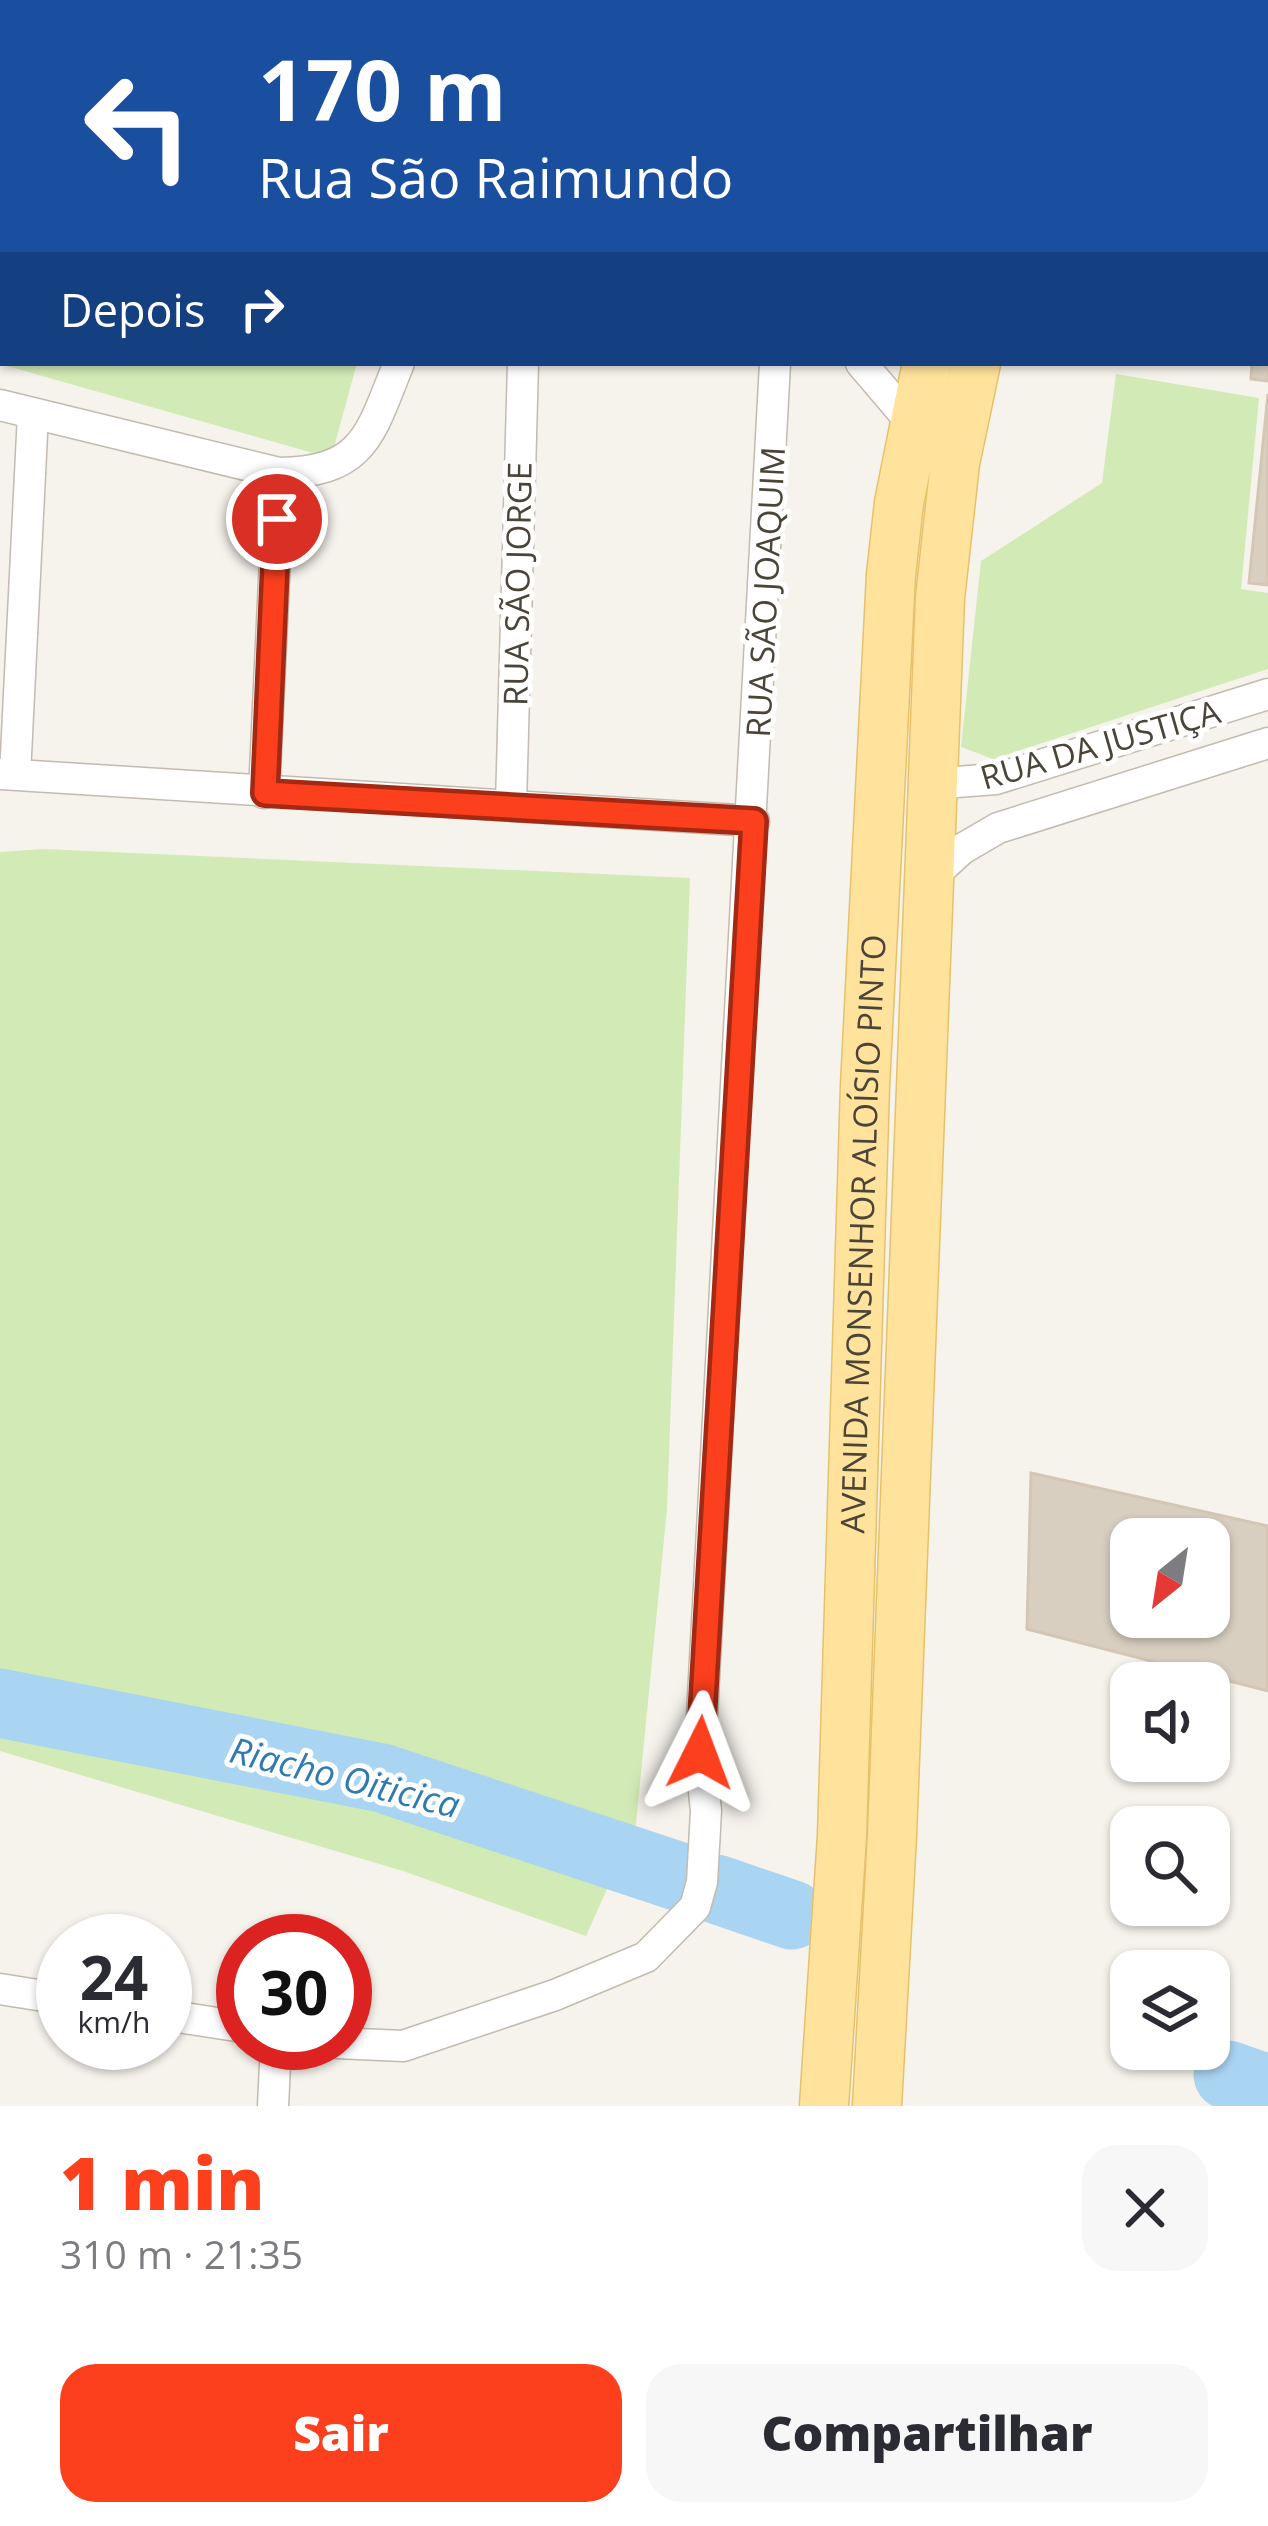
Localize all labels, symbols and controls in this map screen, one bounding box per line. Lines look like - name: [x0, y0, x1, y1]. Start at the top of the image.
- text: 170 m: [258, 31, 506, 146]
- icon: left: [60, 48, 216, 204]
- text: Rua São Raimundo: [258, 140, 733, 214]
- icon: right: [229, 276, 295, 342]
- text: Depois: [60, 279, 205, 340]
- street label: RUA SÃO JOAQUIM: [735, 445, 795, 739]
- street label: RUA SÃO JORGE: [492, 461, 542, 707]
- pin: [226, 468, 328, 570]
- icon: arrive: [244, 486, 310, 552]
- street label: RUA DA JUSTIÇA: [975, 688, 1225, 800]
- street label: AVENIDA MONSENHOR ALOÍSIO PINTO: [829, 933, 895, 1534]
- north arrow: [1110, 1518, 1230, 1638]
- map controls: [1110, 1518, 1230, 2070]
- button: sound: [1110, 1662, 1230, 1782]
- position arrow: [637, 1690, 763, 1816]
- water label: Riacho Oiticica: [225, 1725, 465, 1829]
- button: search: [1110, 1806, 1230, 1926]
- speed limit sign: 30: [216, 1914, 372, 2070]
- text: 24: [80, 1936, 148, 2018]
- button: layers: [1110, 1950, 1230, 2070]
- text: km/h: [78, 2001, 150, 2042]
- text: 1 min: [60, 2133, 265, 2231]
- button: close: [1082, 2145, 1208, 2271]
- text: 310 m · 21:35: [60, 2227, 303, 2280]
- button: Sair: [60, 2364, 622, 2502]
- button: Compartilhar: [646, 2364, 1208, 2502]

